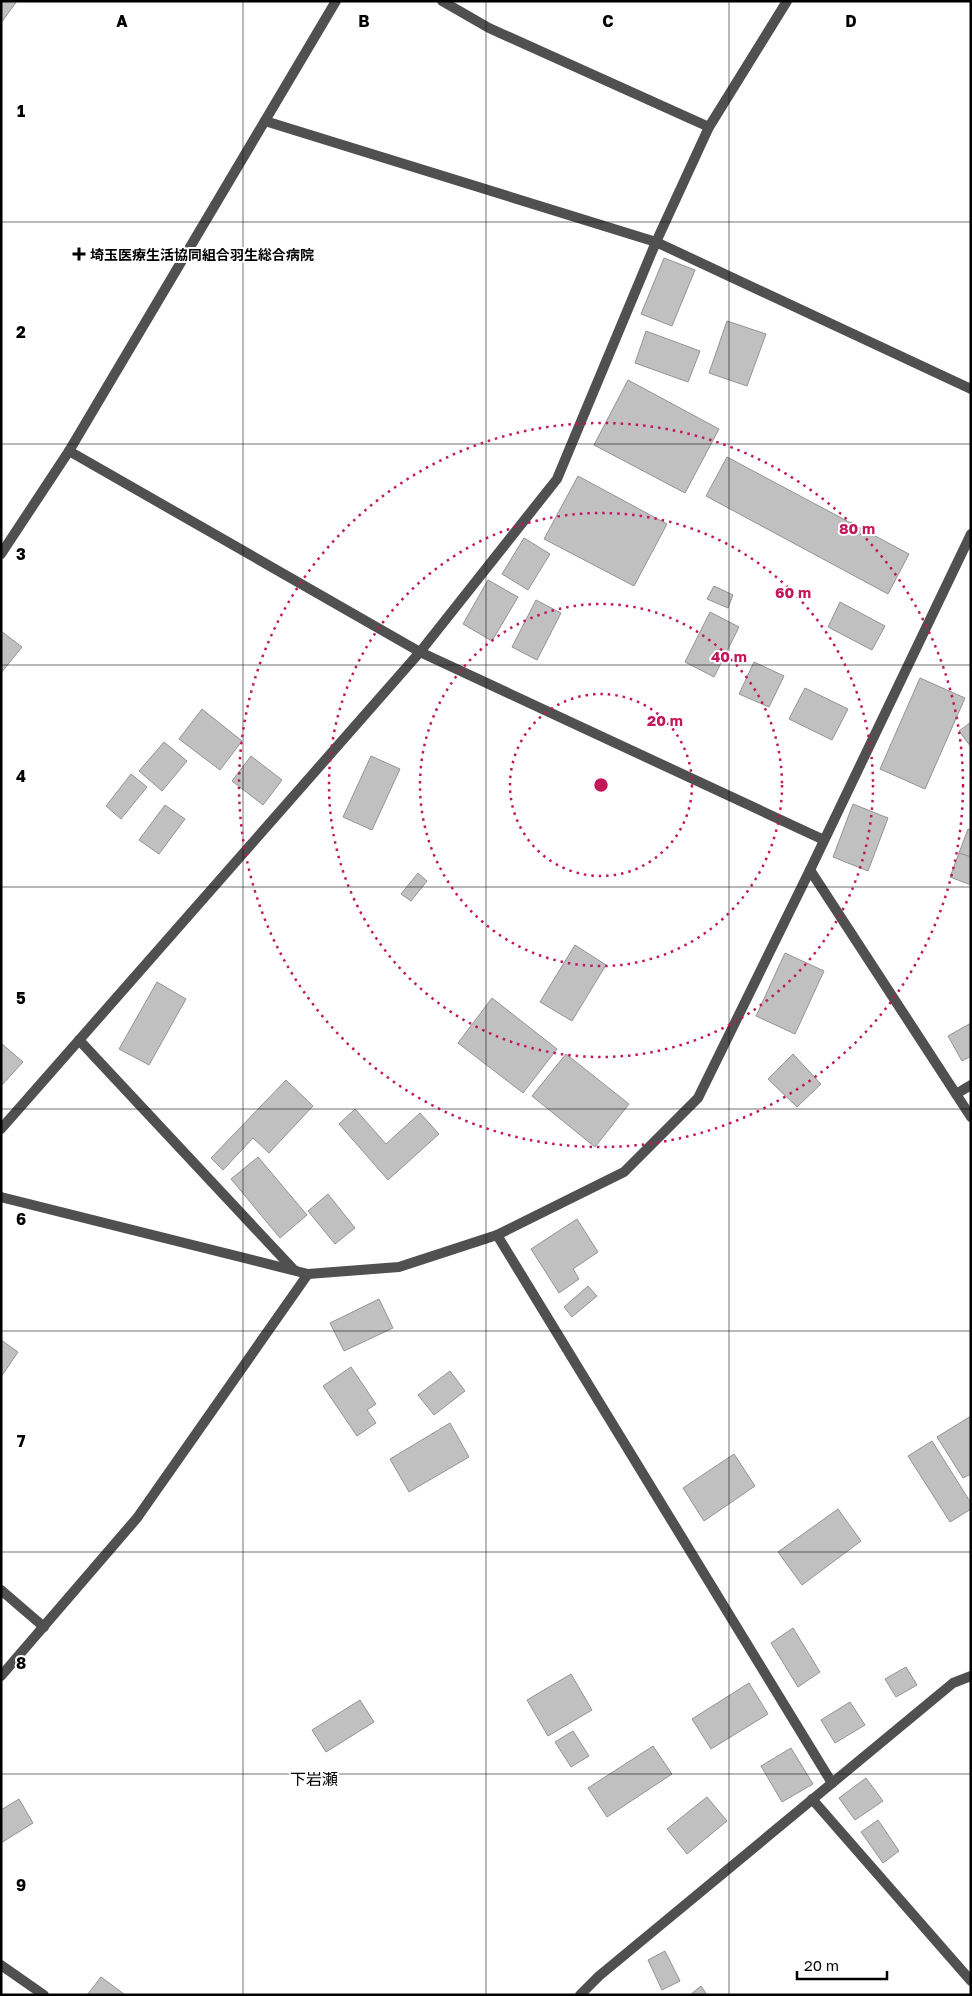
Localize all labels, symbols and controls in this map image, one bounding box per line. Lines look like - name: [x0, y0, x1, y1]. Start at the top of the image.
- text: A: [116, 11, 128, 31]
- text: B: [358, 11, 370, 31]
- text: C: [602, 11, 614, 31]
- text: D: [845, 11, 857, 31]
- text: 1: [17, 101, 25, 121]
- place label: 埼玉医療生活協同組合羽生総合病院: [90, 246, 314, 263]
- marker: 埼玉医療生活協同組合羽生総合病院: [72, 247, 86, 261]
- text: 2: [16, 322, 26, 342]
- text: 80 m: [839, 519, 875, 537]
- text: 3: [16, 544, 26, 564]
- text: 60 m: [775, 583, 811, 601]
- text: 40 m: [711, 647, 747, 665]
- text: 20 m: [647, 711, 683, 729]
- text: 4: [16, 766, 26, 786]
- centre of rings: [592, 776, 610, 794]
- text: 5: [16, 988, 26, 1008]
- text: 6: [16, 1209, 26, 1229]
- text: 7: [17, 1431, 26, 1451]
- text: 8: [16, 1653, 26, 1673]
- district label: 下岩瀬: [290, 1769, 338, 1789]
- text: 9: [16, 1875, 26, 1895]
- scale bar: [797, 1948, 887, 1980]
- text: 20 m: [804, 1956, 839, 1974]

